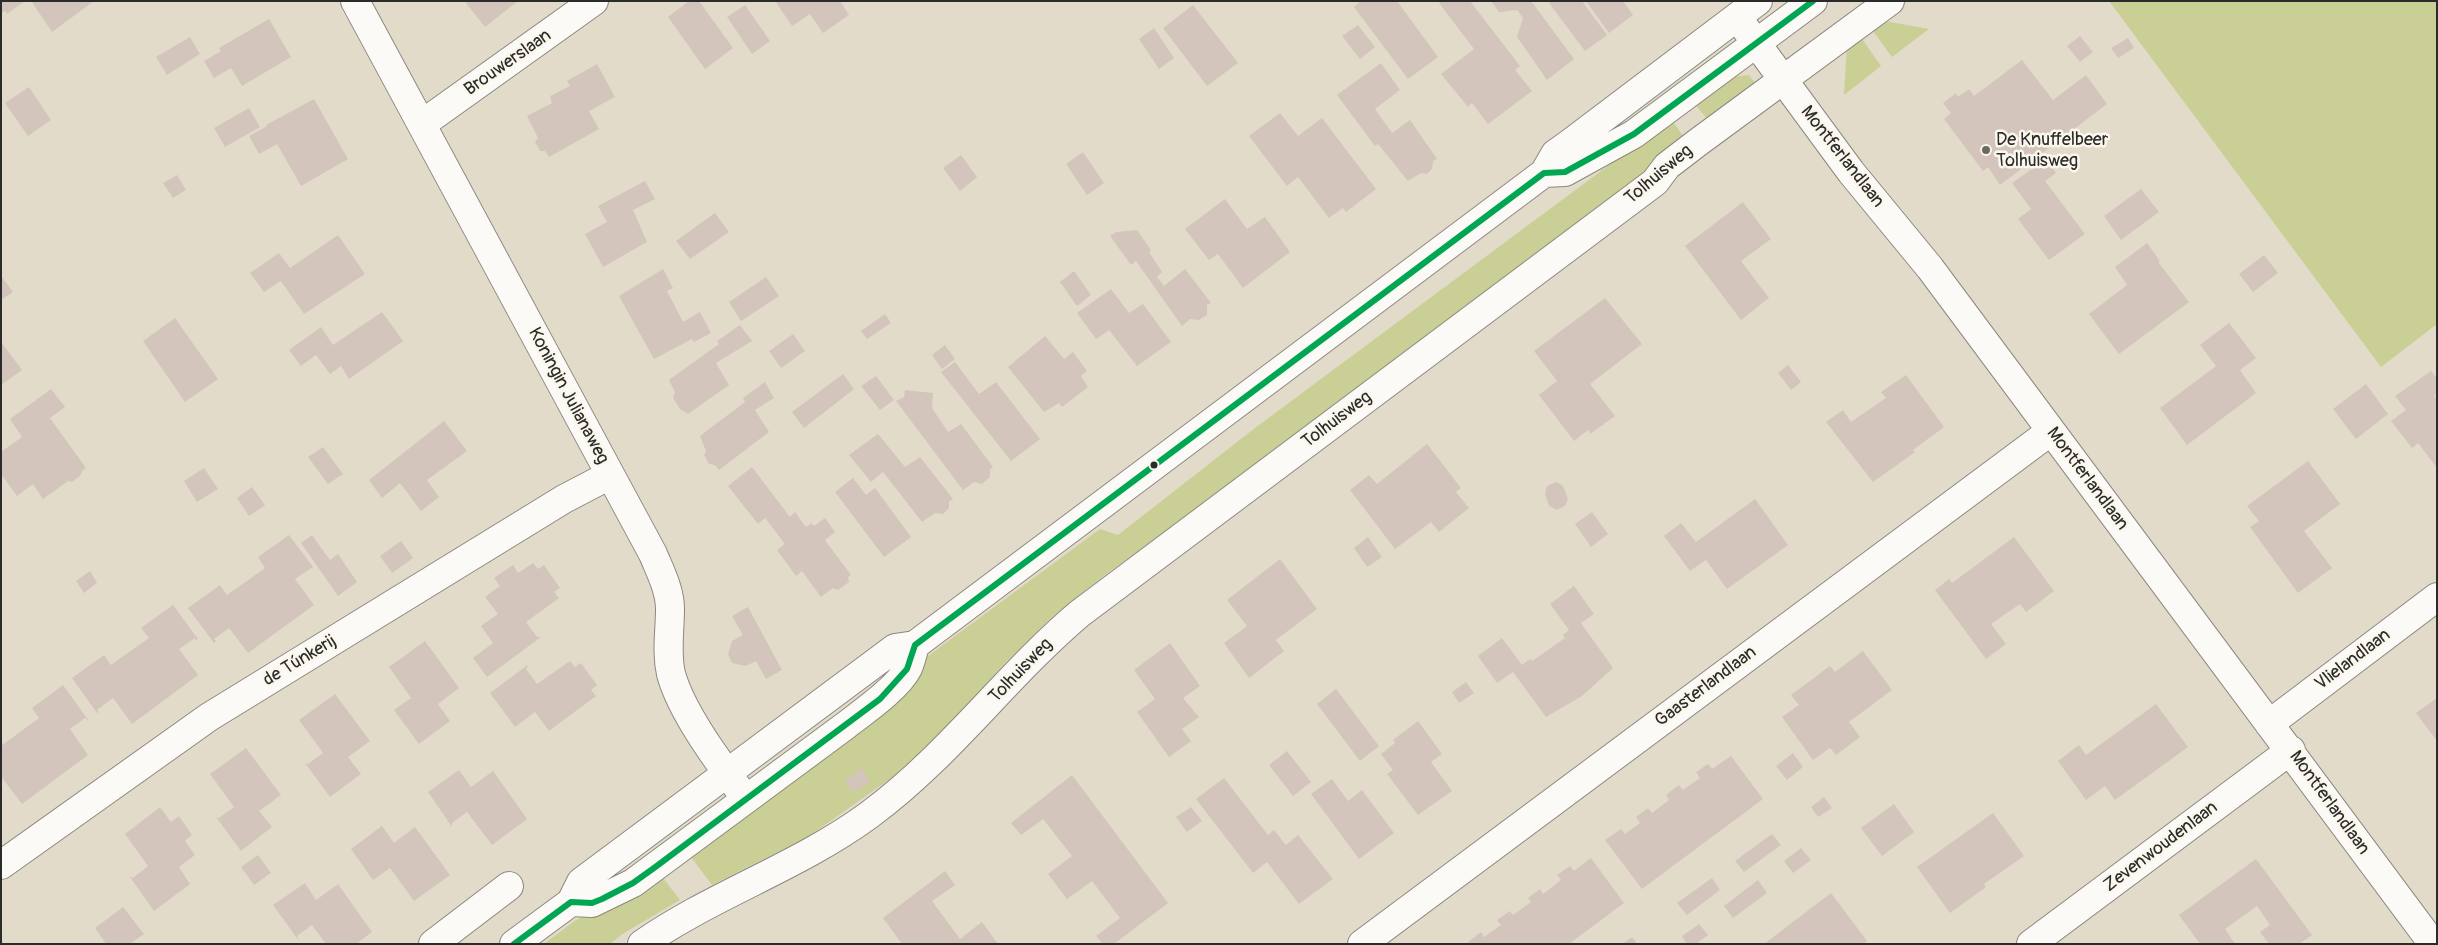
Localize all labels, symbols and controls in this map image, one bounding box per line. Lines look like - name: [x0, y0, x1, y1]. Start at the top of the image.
- street label: Brouwerslaan: [460, 25, 556, 101]
- street label: Montferlandlaan: [1796, 102, 1888, 212]
- place label: De Knuffelbeer Tolhuisweg: [1996, 129, 2108, 172]
- street label: Tolhuisweg: [1621, 140, 1697, 210]
- marker: De Knuffelbeer Tolhuisweg: [1980, 144, 1992, 156]
- street label: Koningin Julianaweg: [523, 324, 613, 468]
- street label: Tolhuisweg: [1298, 387, 1376, 453]
- street label: Montferlandlaan: [2041, 423, 2133, 535]
- unlabelled marker: [1149, 460, 1159, 470]
- street label: Vlielandlaan: [2311, 625, 2395, 695]
- street label: de Túnkerij: [259, 631, 341, 691]
- street label: Tolhuisweg: [985, 634, 1057, 708]
- street label: Gaasterlandlaan: [1651, 642, 1761, 732]
- street label: Montferlandlaan: [2284, 747, 2374, 859]
- street label: Zevenwoudenlaan: [2100, 797, 2222, 897]

